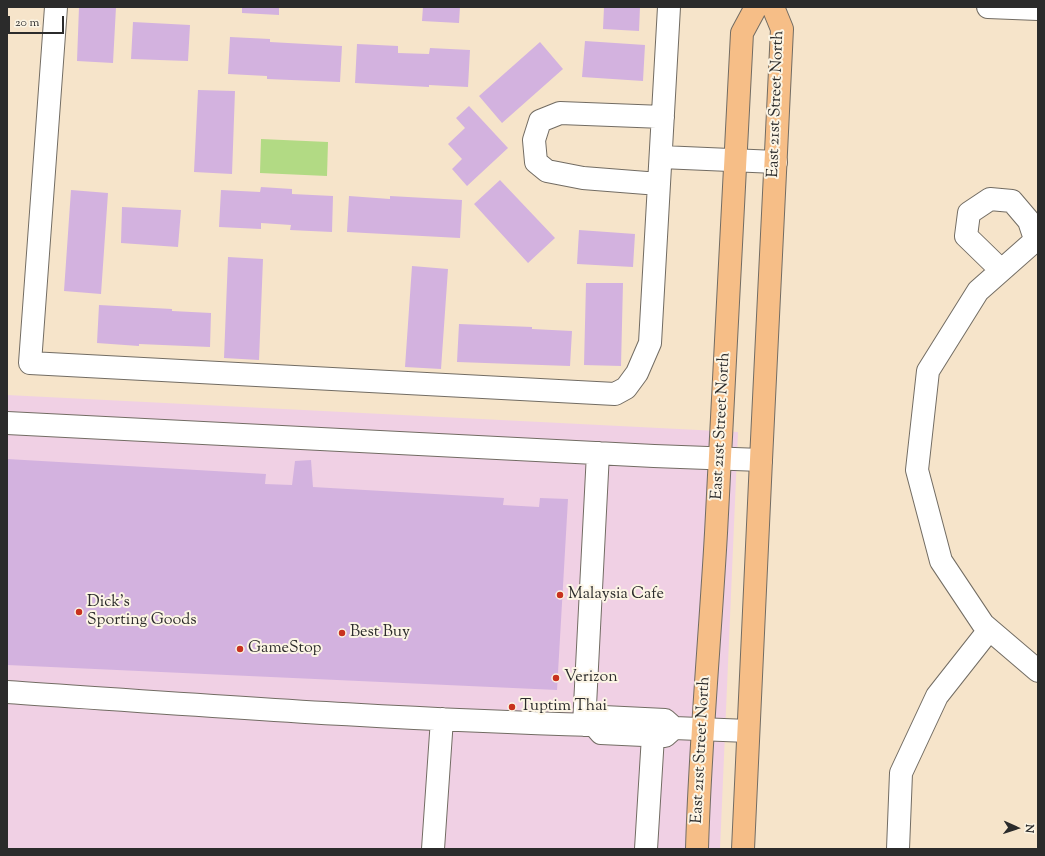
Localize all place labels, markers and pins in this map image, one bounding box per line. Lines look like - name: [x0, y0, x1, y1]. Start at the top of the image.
- place label: Malaysia Cafe: [568, 585, 664, 605]
- marker: Malaysia Cafe: [555, 590, 565, 600]
- place label: Dick's Sporting Goods: [87, 593, 197, 631]
- marker: Dick's Sporting Goods: [74, 607, 84, 617]
- place label: Best Buy: [350, 623, 410, 643]
- marker: Best Buy: [337, 628, 347, 638]
- place label: GameStop: [248, 639, 321, 659]
- marker: GameStop: [235, 644, 245, 654]
- place label: Verizon: [564, 668, 618, 688]
- marker: Verizon: [551, 673, 561, 683]
- place label: Tuptim Thai: [520, 697, 607, 717]
- marker: Tuptim Thai: [507, 702, 517, 712]

